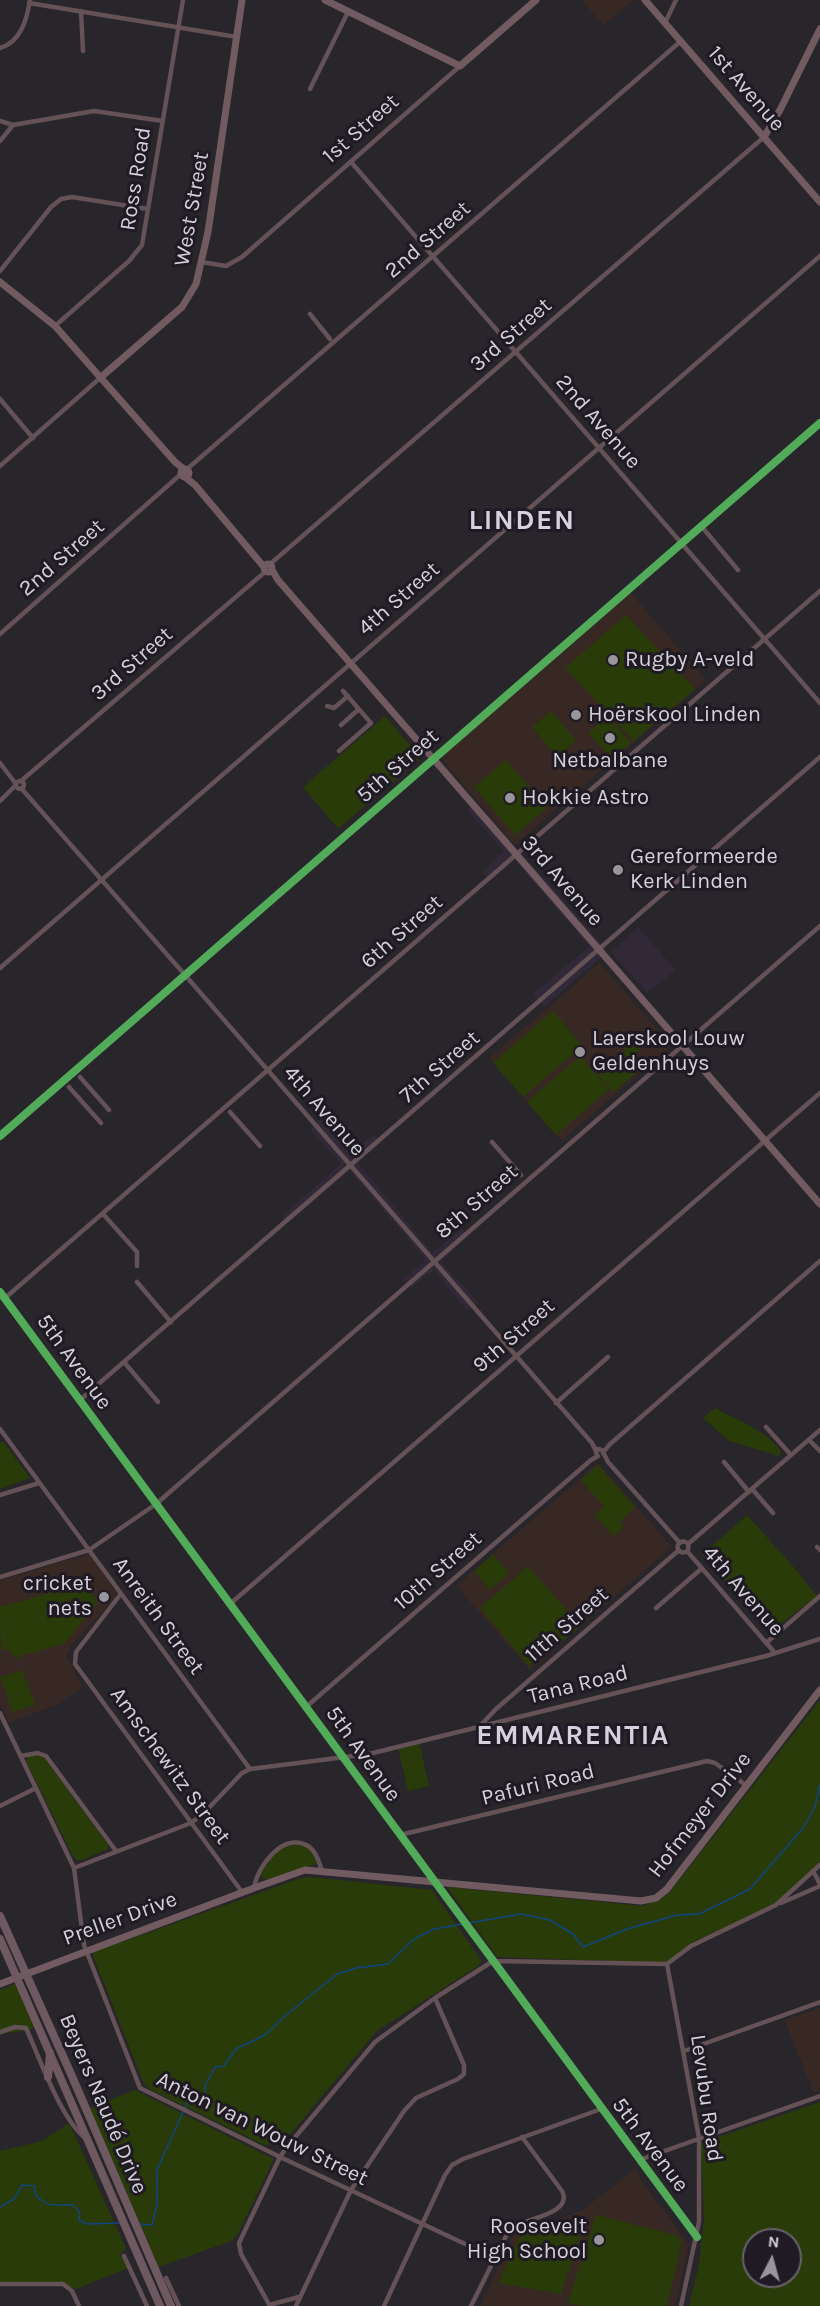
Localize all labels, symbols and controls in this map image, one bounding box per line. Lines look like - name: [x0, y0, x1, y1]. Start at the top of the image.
- street label: 1st Avenue: [702, 41, 790, 137]
- street label: 1st Street: [317, 89, 405, 169]
- street label: Ross Road: [115, 125, 157, 233]
- street label: West Street: [169, 150, 215, 268]
- street label: 2nd Street: [380, 196, 476, 284]
- street label: 3rd Street: [465, 292, 557, 378]
- street label: 2nd Avenue: [550, 369, 646, 475]
- district label: LINDEN: [468, 504, 576, 538]
- street label: 2nd Street: [14, 514, 110, 602]
- street label: 4th Street: [353, 556, 445, 642]
- street label: 3rd Street: [86, 621, 178, 707]
- place label: Rugby A-veld: [625, 647, 755, 673]
- marker: Rugby A-veld: [606, 653, 620, 667]
- place label: Hoërskool Linden: [588, 702, 761, 728]
- marker: Hoërskool Linden: [569, 708, 583, 722]
- street label: 5th Street: [352, 723, 444, 809]
- marker: Netbalbane: [603, 731, 617, 745]
- place label: Netbalbane: [552, 748, 668, 774]
- place label: Hokkie Astro: [522, 785, 649, 811]
- marker: Hokkie Astro: [503, 791, 517, 805]
- street label: 3rd Avenue: [515, 830, 609, 932]
- place label: Gereformeerde Kerk Linden: [630, 844, 778, 896]
- marker: Gereformeerde Kerk Linden: [611, 863, 625, 877]
- street label: 6th Street: [356, 889, 448, 975]
- street label: 7th Street: [395, 1025, 485, 1109]
- place label: Laerskool Louw Geldenhuys: [592, 1026, 745, 1078]
- marker: Laerskool Louw Geldenhuys: [573, 1045, 587, 1059]
- street label: 4th Avenue: [277, 1060, 371, 1162]
- street label: 8th Street: [430, 1159, 524, 1245]
- street label: 9th Street: [468, 1293, 560, 1379]
- street label: 5th Avenue: [31, 1309, 117, 1415]
- street label: 10th Street: [389, 1526, 487, 1616]
- street label: 4th Avenue: [696, 1540, 790, 1642]
- street label: Anreith Street: [107, 1552, 209, 1680]
- place label: cricket nets: [23, 1571, 92, 1622]
- street label: 11th Street: [520, 1582, 614, 1668]
- marker: cricket nets: [97, 1590, 111, 1604]
- street label: Tana Road: [525, 1660, 631, 1710]
- street label: Amschewitz Street: [104, 1682, 236, 1850]
- street label: 5th Avenue: [320, 1701, 406, 1807]
- district label: EMMARENTIA: [476, 1719, 670, 1753]
- street label: Hofmeyer Drive: [643, 1747, 757, 1883]
- street label: Pafuri Road: [479, 1758, 597, 1812]
- street label: Preller Drive: [59, 1886, 181, 1952]
- street label: Beyers Naudé Drive: [53, 2010, 153, 2198]
- street label: Levubu Road: [684, 2033, 728, 2163]
- street label: Anton van Wouw Street: [152, 2066, 372, 2192]
- street label: 5th Avenue: [606, 2092, 694, 2198]
- place label: Roosevelt High School: [467, 2214, 587, 2266]
- north arrow: [742, 2228, 802, 2288]
- text: N: [767, 2232, 780, 2252]
- marker: Roosevelt High School: [592, 2233, 606, 2247]

